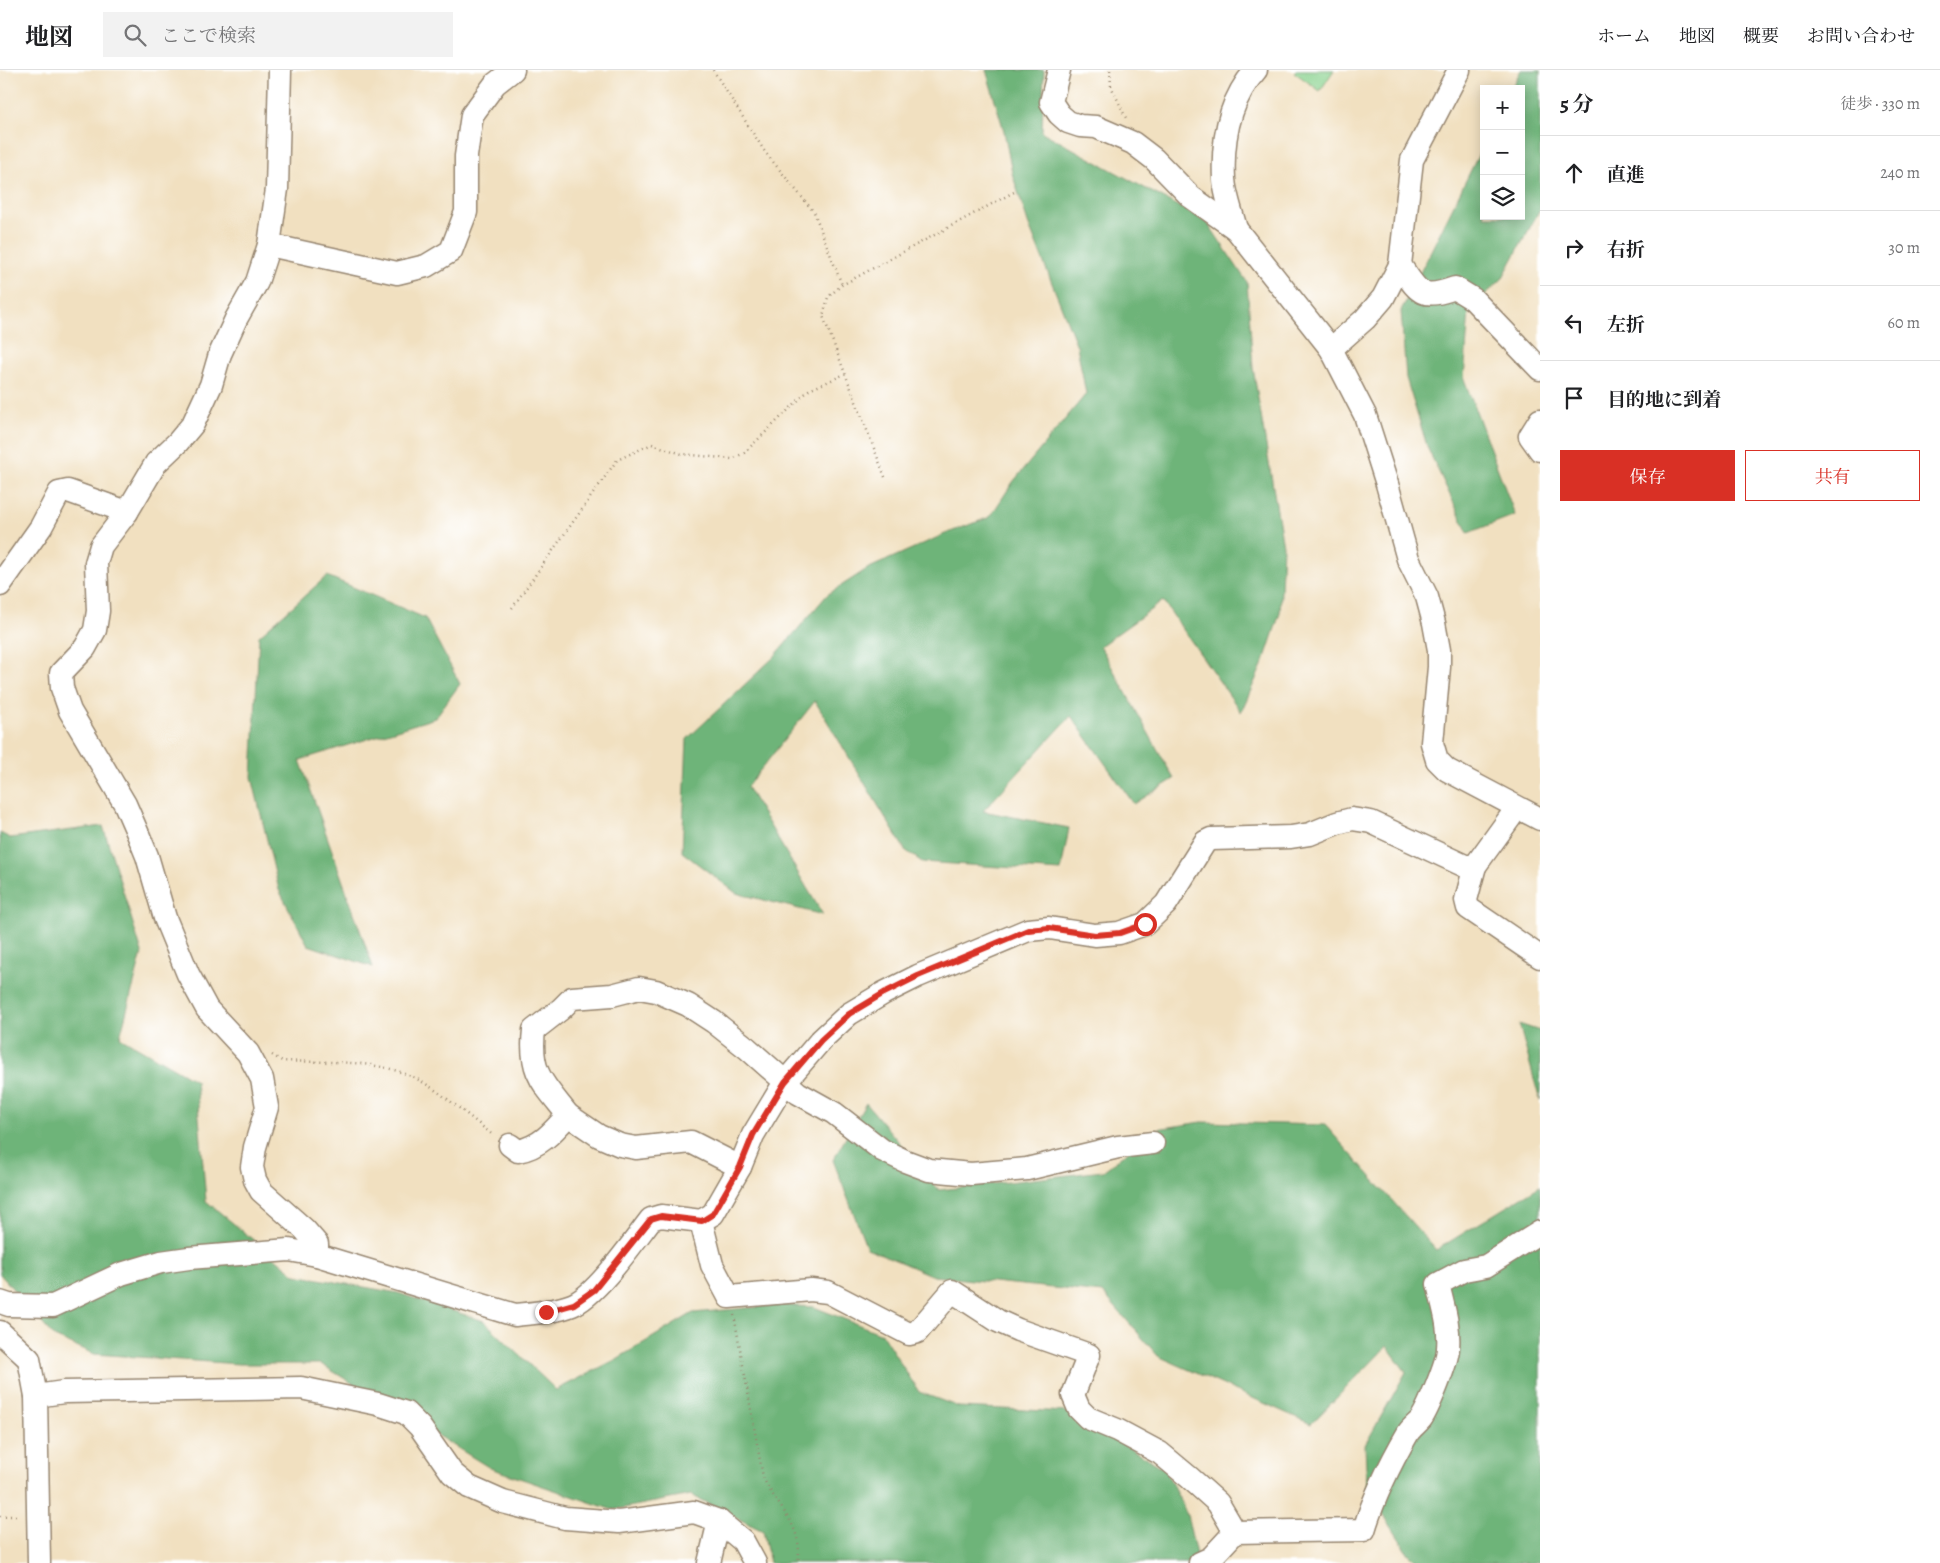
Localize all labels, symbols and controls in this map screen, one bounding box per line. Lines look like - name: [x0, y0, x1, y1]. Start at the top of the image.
- search box: [103, 12, 453, 57]
- text: 地図: [25, 21, 73, 53]
- icon: search: [121, 21, 149, 49]
- text: ここで検索: [161, 23, 256, 49]
- text: ホーム: [1597, 24, 1651, 48]
- text: 地図: [1679, 24, 1715, 48]
- text: 概要: [1743, 24, 1779, 48]
- text: お問い合わせ: [1807, 24, 1915, 48]
- map controls: [1480, 85, 1525, 220]
- button: +: [1480, 85, 1525, 130]
- text: 5 分: [1560, 90, 1594, 118]
- text: 徒歩 · 330 m: [1840, 93, 1920, 115]
- button: −: [1480, 130, 1525, 175]
- icon: ahead: [1560, 159, 1588, 187]
- text: 直進: [1607, 162, 1645, 188]
- text: 240 m: [1880, 162, 1920, 184]
- button: layers: [1480, 175, 1525, 220]
- icon: right: [1560, 234, 1588, 262]
- text: 右折: [1607, 237, 1645, 263]
- text: 30 m: [1888, 237, 1920, 259]
- icon: left: [1560, 309, 1588, 337]
- text: 左折: [1607, 312, 1645, 338]
- text: 60 m: [1888, 312, 1920, 334]
- icon: arrive: [1560, 384, 1588, 412]
- text: 目的地に到着: [1607, 387, 1721, 413]
- button: 保存: [1560, 450, 1735, 501]
- button: 共有: [1745, 450, 1920, 501]
- route start: [1134, 913, 1157, 936]
- route end: [535, 1301, 558, 1324]

